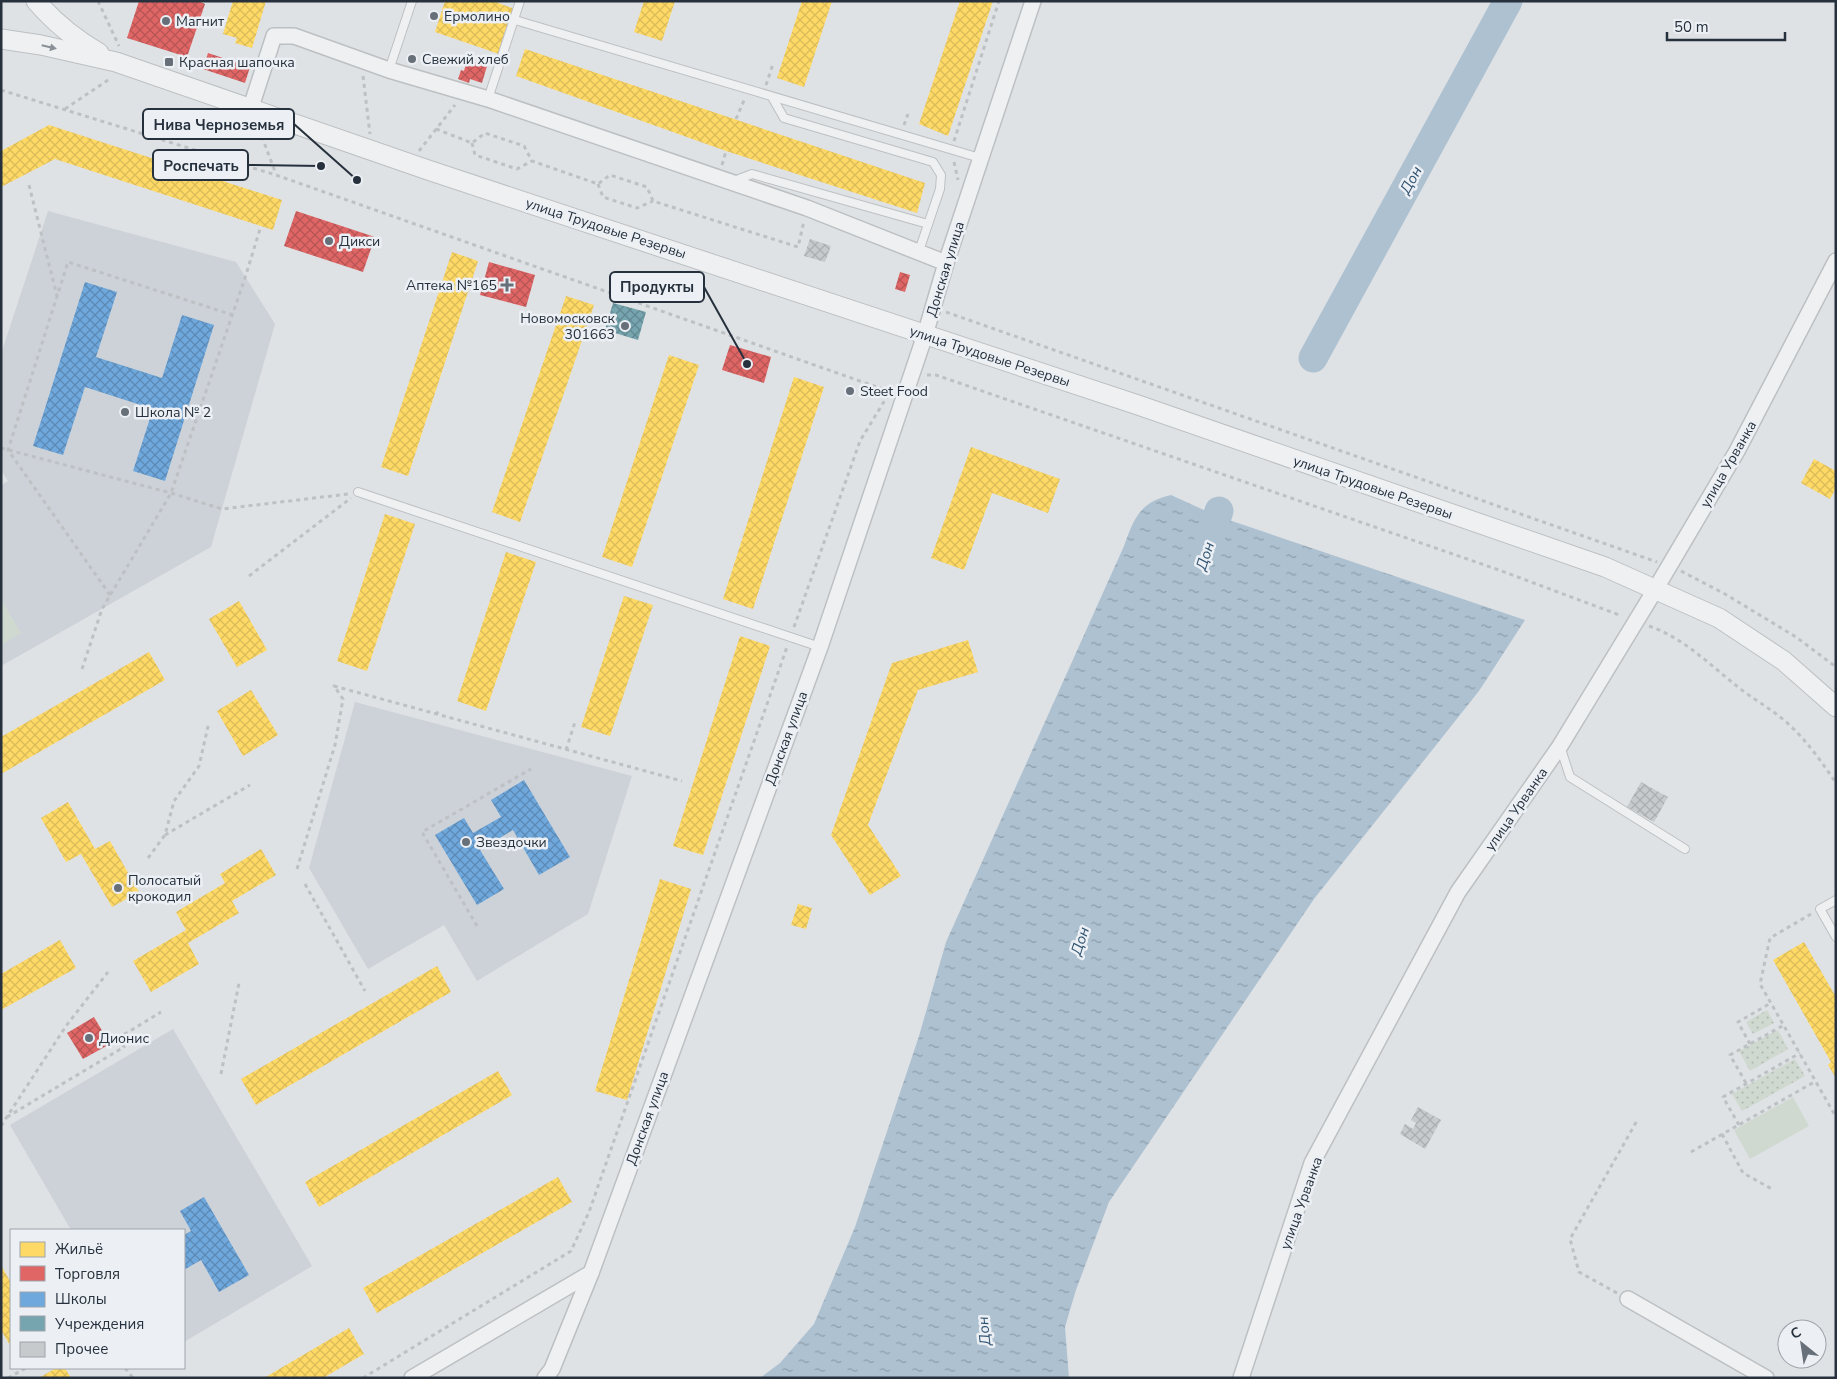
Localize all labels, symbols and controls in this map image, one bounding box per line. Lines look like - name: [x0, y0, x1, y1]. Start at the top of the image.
- place label: Ермолино: [444, 7, 510, 26]
- marker: Ермолино: [428, 10, 440, 22]
- scale bar: [1667, 10, 1784, 42]
- place label: Магнит: [176, 12, 225, 31]
- marker: Магнит: [160, 15, 172, 27]
- text: 50 m: [1674, 17, 1709, 37]
- one-way arrow: [42, 43, 57, 51]
- place label: Свежий хлеб: [422, 50, 509, 69]
- place label: Красная шапочка: [179, 53, 295, 72]
- marker: Свежий хлеб: [406, 53, 418, 65]
- marker: Красная шапочка: [163, 56, 175, 68]
- callout: Нива Черноземья: [143, 109, 294, 139]
- text: Нива Черноземья: [154, 115, 284, 135]
- callout: Роспечать: [153, 150, 248, 180]
- text: Роспечать: [163, 156, 239, 176]
- water label: Дон: [1395, 162, 1427, 198]
- street label: улица Трудовые Резервы: [523, 194, 688, 263]
- street label: Донская улица: [922, 219, 969, 319]
- place label: Дикси: [339, 232, 380, 251]
- marker: Дикси: [323, 235, 335, 247]
- callout: Продукты: [610, 272, 704, 302]
- place label: Аптека №165: [406, 276, 497, 295]
- text: Продукты: [620, 277, 694, 297]
- marker: Аптека №165: [501, 279, 513, 291]
- place label: Новомосковск 301663: [520, 309, 616, 344]
- marker: Новомосковск 301663: [619, 320, 631, 332]
- street label: улица Трудовые Резервы: [907, 322, 1072, 391]
- place label: Steet Food: [860, 382, 928, 401]
- marker: Steet Food: [844, 385, 856, 397]
- place label: Школа № 2: [135, 403, 211, 422]
- marker: Школа № 2: [119, 406, 131, 418]
- street label: улица Урванка: [1696, 417, 1761, 511]
- street label: улица Трудовые Резервы: [1291, 451, 1455, 524]
- water label: Дон: [1191, 539, 1219, 574]
- street label: Донская улица: [761, 689, 812, 788]
- street label: улица Урванка: [1481, 764, 1552, 855]
- place label: Звездочки: [476, 833, 547, 852]
- marker: Звездочки: [460, 836, 472, 848]
- place label: Полосатый крокодил: [128, 871, 201, 906]
- marker: Полосатый крокодил: [112, 882, 124, 894]
- water label: Дон: [1066, 924, 1094, 959]
- place label: Дионис: [99, 1029, 149, 1048]
- marker: Дионис: [83, 1032, 95, 1044]
- street label: Донская улица: [622, 1069, 673, 1168]
- street label: улица Урванка: [1276, 1154, 1327, 1252]
- legend: [10, 1229, 185, 1369]
- text: Жильё: [55, 1239, 103, 1259]
- text: Торговля: [55, 1264, 120, 1284]
- text: Школы: [55, 1289, 107, 1309]
- text: Учреждения: [54, 1314, 144, 1334]
- water label: Дон: [973, 1315, 996, 1347]
- north arrow: [1777, 1319, 1827, 1369]
- text: С: [1787, 1322, 1805, 1344]
- text: Прочее: [55, 1339, 108, 1359]

